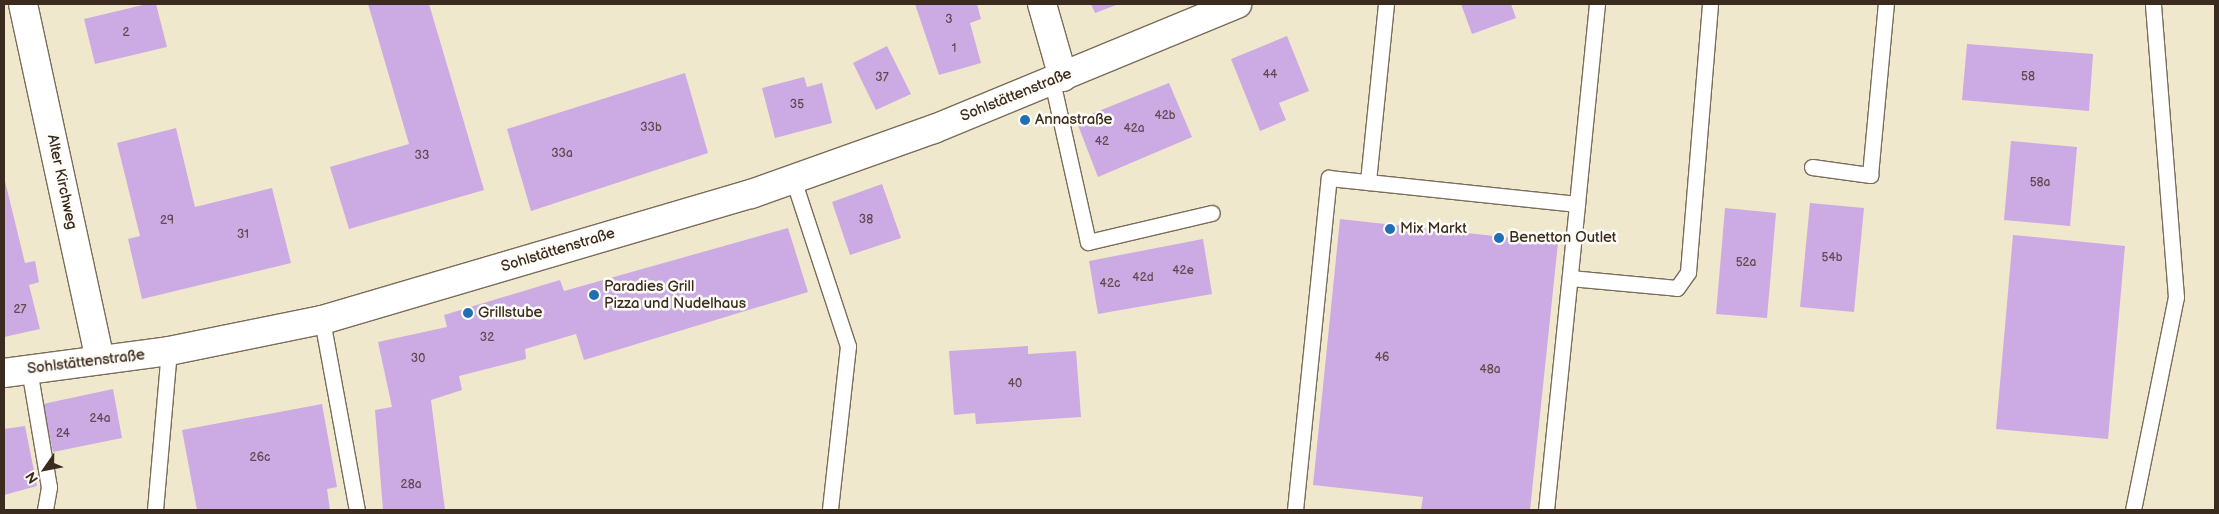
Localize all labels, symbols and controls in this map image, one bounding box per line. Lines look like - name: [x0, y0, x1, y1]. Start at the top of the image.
- house number: 3: [945, 13, 953, 27]
- house number: 2: [122, 26, 130, 40]
- house number: 1: [952, 42, 956, 56]
- street label: Sohlstättenstraße: [958, 64, 1074, 126]
- house number: 44: [1263, 68, 1277, 82]
- house number: 58: [2021, 70, 2035, 84]
- house number: 37: [875, 71, 889, 85]
- house number: 35: [790, 98, 804, 112]
- house number: 42b: [1154, 109, 1176, 123]
- place label: Annastraße: [1035, 111, 1112, 129]
- marker: Annastraße: [1019, 114, 1031, 126]
- house number: 33b: [640, 121, 662, 135]
- house number: 42a: [1123, 122, 1145, 136]
- street label: Alter Kirchweg: [43, 133, 81, 231]
- house number: 42: [1095, 135, 1109, 149]
- house number: 33a: [551, 147, 573, 161]
- house number: 33: [415, 149, 429, 163]
- house number: 58a: [2030, 176, 2050, 190]
- house number: 38: [859, 213, 873, 227]
- house number: 29: [160, 214, 174, 228]
- place label: Mix Markt: [1400, 220, 1467, 238]
- marker: Mix Markt: [1384, 223, 1396, 235]
- street label: Sohlstättenstraße: [499, 224, 617, 276]
- house number: 31: [237, 228, 249, 242]
- place label: Benetton Outlet: [1509, 229, 1616, 247]
- marker: Benetton Outlet: [1493, 232, 1505, 244]
- house number: 54b: [1822, 251, 1842, 265]
- house number: 52a: [1736, 256, 1756, 270]
- house number: 42e: [1172, 264, 1194, 278]
- house number: 42d: [1132, 271, 1154, 285]
- place label: Paradies Grill Pizza und Nudelhaus: [604, 277, 746, 312]
- house number: 42c: [1100, 277, 1120, 291]
- marker: Paradies Grill Pizza und Nudelhaus: [588, 289, 600, 301]
- house number: 27: [14, 303, 26, 317]
- place label: Grillstube: [478, 304, 543, 322]
- marker: Grillstube: [462, 307, 474, 319]
- house number: 32: [480, 331, 494, 345]
- street label: Sohlstättenstraße: [26, 346, 146, 378]
- house number: 46: [1375, 351, 1389, 365]
- house number: 30: [411, 352, 425, 366]
- house number: 48a: [1479, 363, 1501, 377]
- house number: 40: [1008, 377, 1022, 391]
- house number: 24a: [89, 412, 111, 426]
- house number: 24: [56, 427, 70, 441]
- north arrow: [20, 444, 70, 494]
- house number: 26c: [250, 451, 270, 465]
- text: N: [22, 468, 42, 486]
- house number: 28a: [401, 478, 421, 492]

